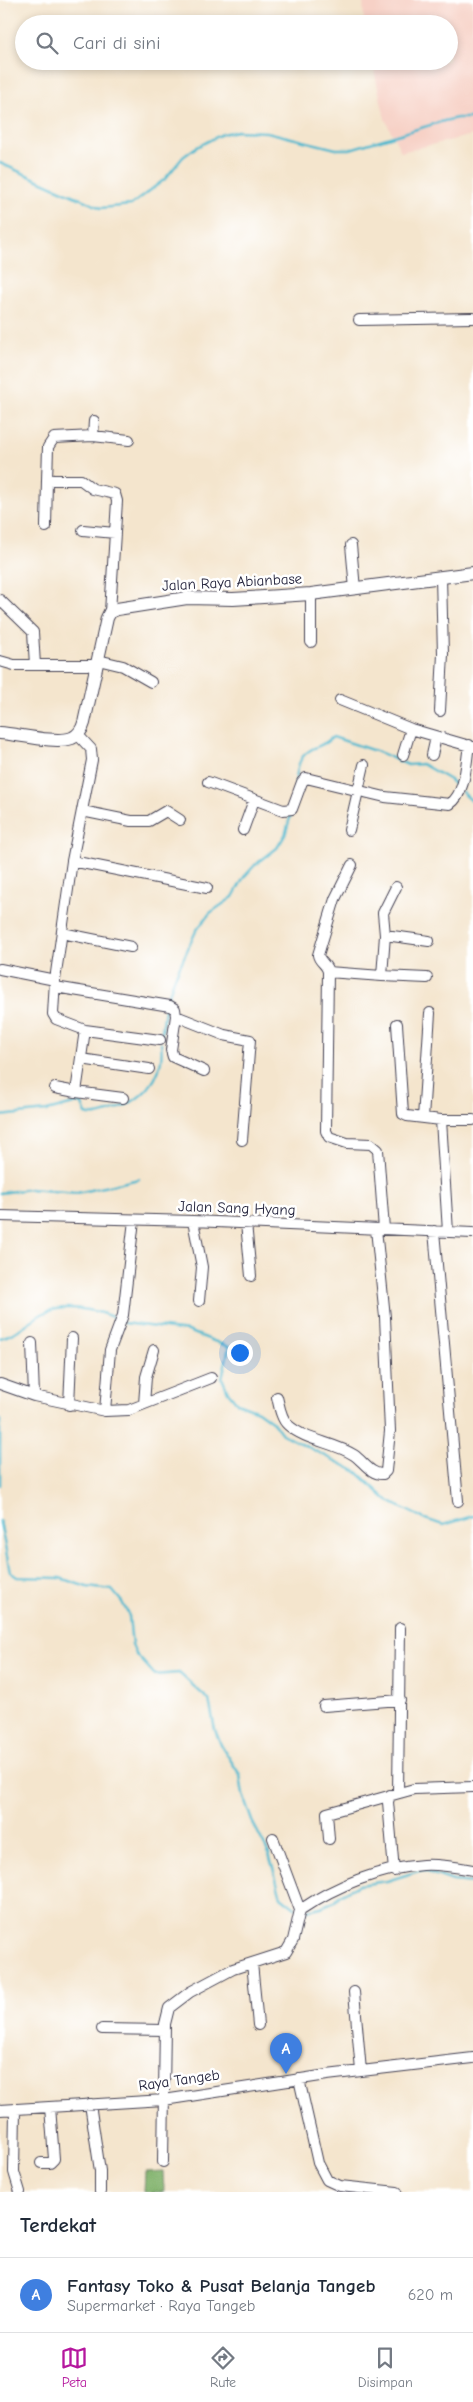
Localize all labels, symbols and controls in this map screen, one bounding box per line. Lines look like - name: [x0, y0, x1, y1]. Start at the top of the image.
- search box: [15, 15, 458, 70]
- icon: search: [33, 29, 61, 57]
- text: Cari di sini: [73, 32, 160, 54]
- street label: Jalan Raya Abianbase: [161, 569, 303, 595]
- street label: Jalan Sang Hyang: [178, 1197, 296, 1219]
- your location: [227, 1340, 253, 1366]
- pin: A: [270, 2033, 302, 2074]
- street label: Raya Tangeb: [137, 2065, 221, 2095]
- text: Terdekat: [20, 2213, 96, 2237]
- text: Fantasy Toko & Pusat Belanja Tangeb: [67, 2275, 375, 2297]
- text: A: [32, 2286, 40, 2304]
- text: 620 m: [408, 2286, 453, 2304]
- text: Supermarket · Raya Tangeb: [67, 2297, 255, 2315]
- tab: Peta: [60, 2344, 88, 2391]
- tab: Rute: [209, 2344, 237, 2391]
- tab: Disimpan: [358, 2344, 413, 2391]

